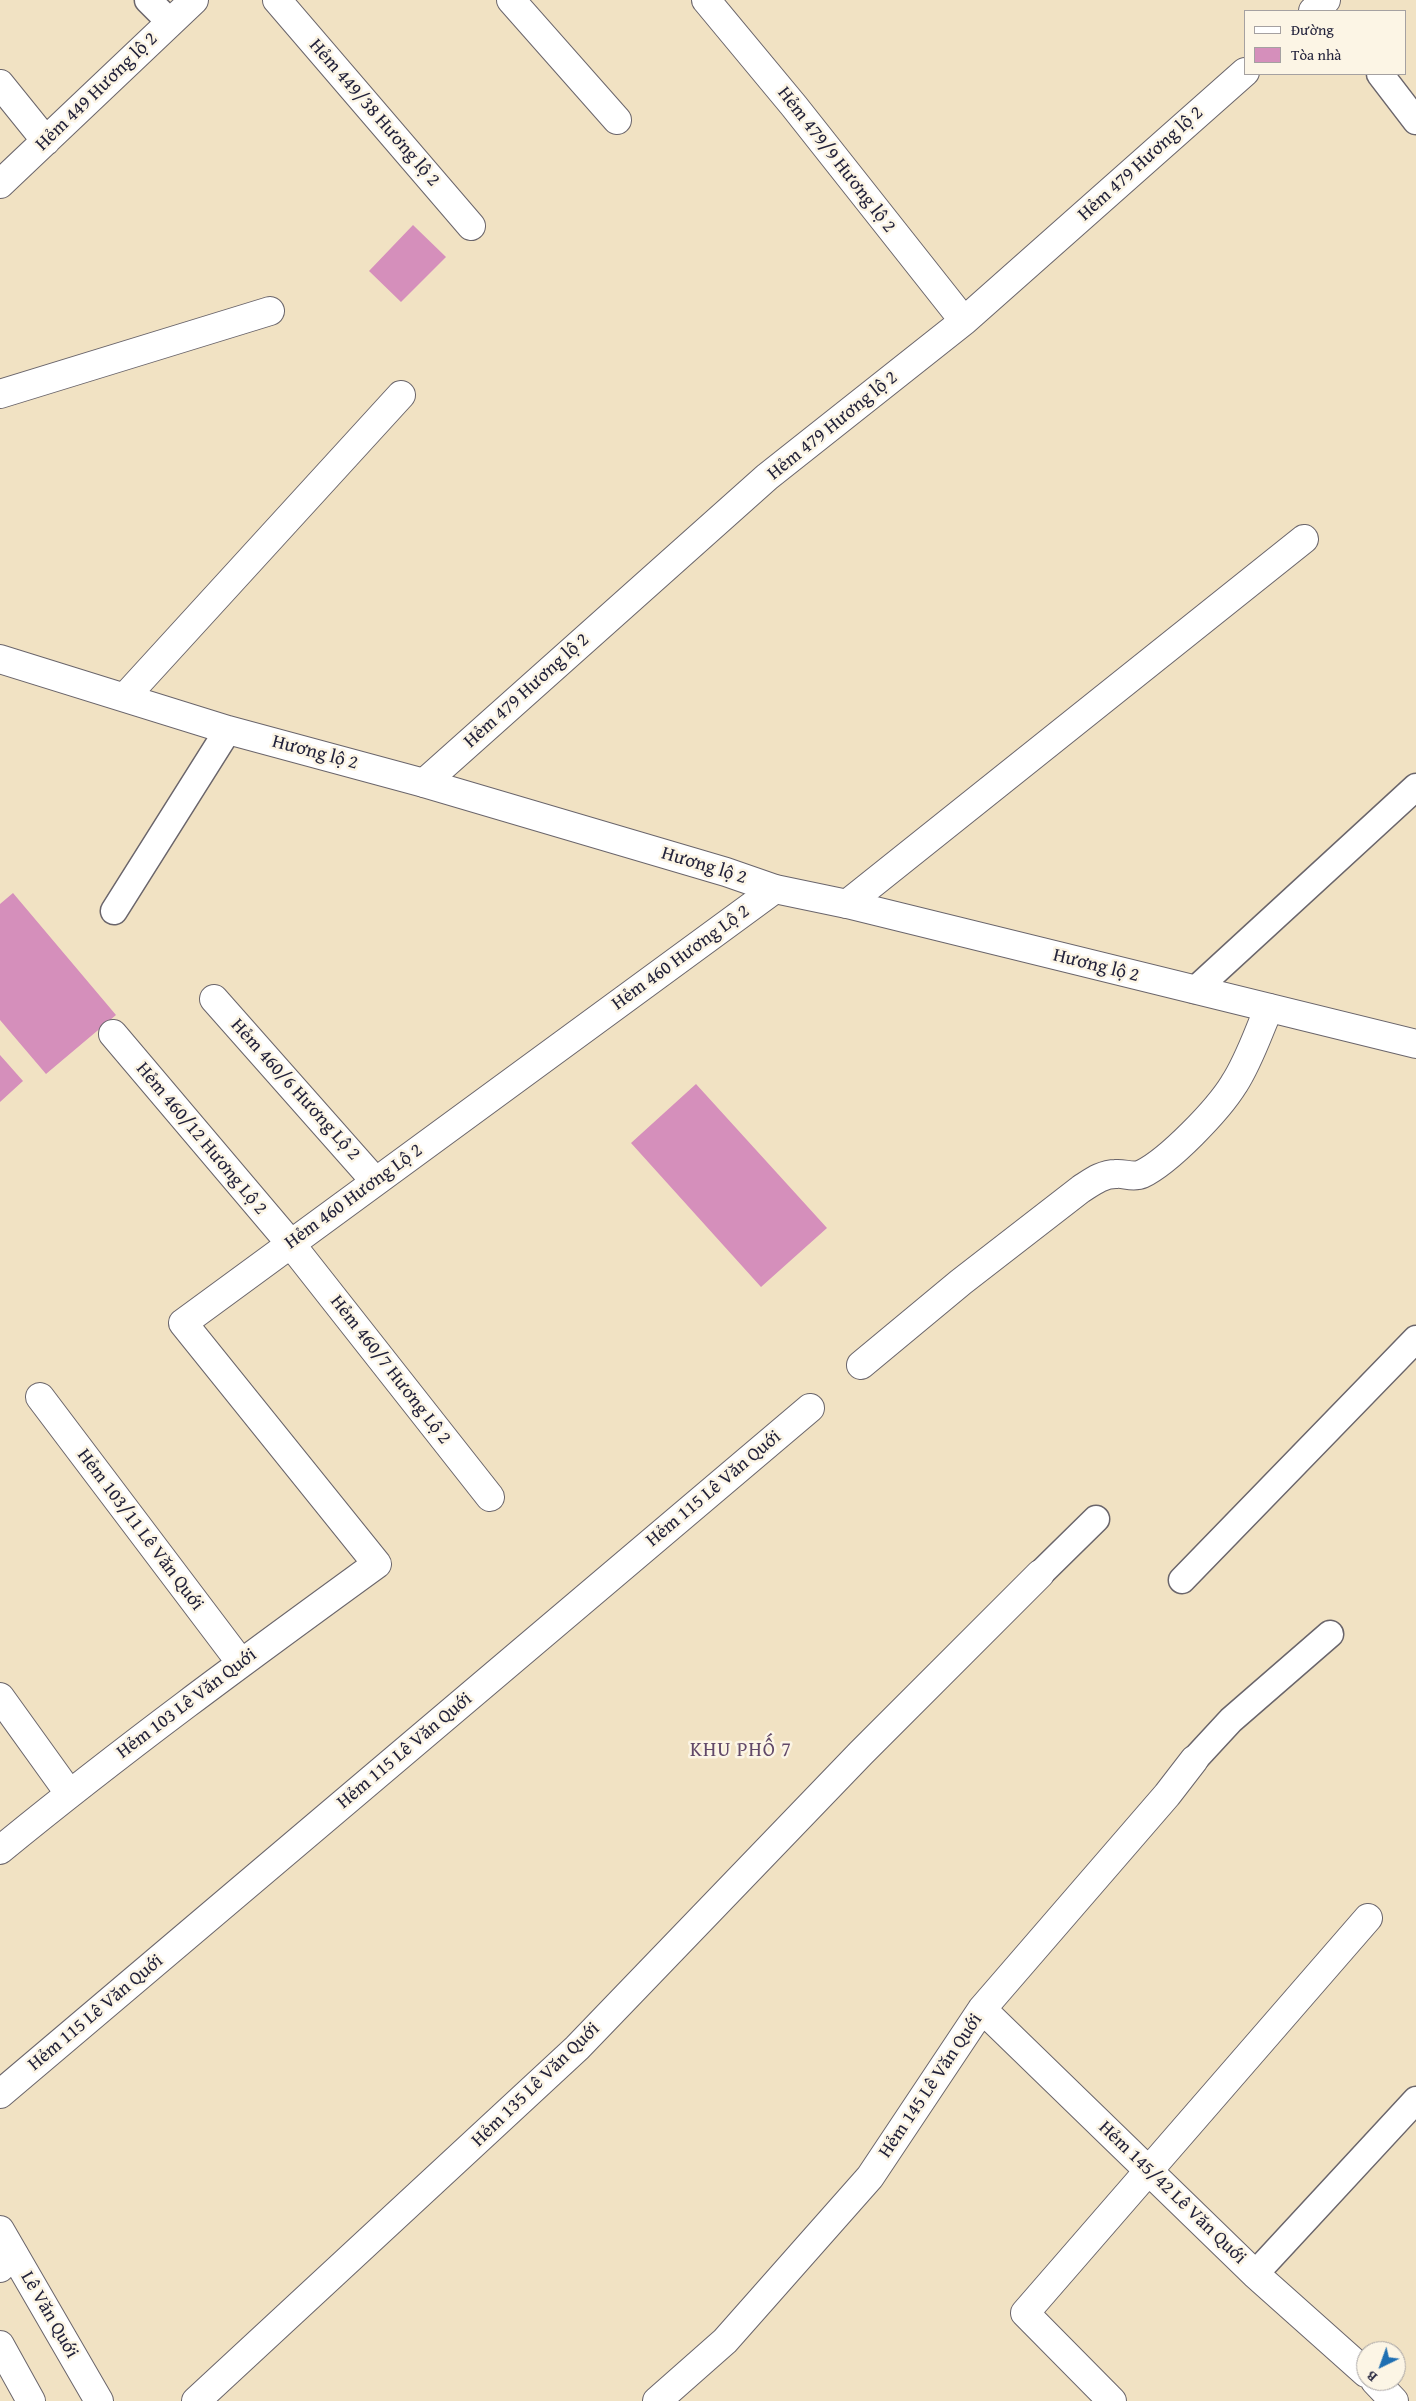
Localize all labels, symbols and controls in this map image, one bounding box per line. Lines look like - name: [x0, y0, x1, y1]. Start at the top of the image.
- legend: [1244, 10, 1406, 75]
- text: Đường: [1291, 19, 1334, 40]
- street label: Hẻm 449 Hương lộ 2: [31, 28, 163, 156]
- street label: Hẻm 449/38 Hương lộ 2: [304, 35, 444, 191]
- text: Tòa nhà: [1291, 44, 1341, 65]
- street label: Hẻm 479/9 Hương lộ 2: [772, 83, 900, 237]
- street label: Hẻm 479 Hương lộ 2: [1074, 102, 1208, 226]
- street label: Hẻm 479 Hương lộ 2: [763, 367, 903, 485]
- street label: Hẻm 479 Hương lộ 2: [460, 629, 594, 753]
- street label: Hương lộ 2: [270, 731, 360, 775]
- street label: Hương lộ 2: [659, 842, 749, 890]
- street label: Hẻm 460 Hương Lộ 2: [608, 900, 754, 1016]
- street label: Hương lộ 2: [1051, 944, 1141, 988]
- street label: Hẻm 460/6 Hương Lộ 2: [225, 1014, 365, 1166]
- street label: Hẻm 460/12 Hương Lộ 2: [131, 1058, 271, 1220]
- street label: Hẻm 460 Hương Lộ 2: [281, 1139, 427, 1255]
- street label: Hẻm 460/7 Hương Lộ 2: [325, 1291, 455, 1449]
- street label: Hẻm 115 Lê Văn Quới: [642, 1426, 786, 1552]
- street label: Hẻm 103/11 Lê Văn Quới: [72, 1445, 208, 1615]
- street label: Hẻm 103 Lê Văn Quới: [113, 1644, 261, 1764]
- street label: Hẻm 115 Lê Văn Quới: [333, 1688, 477, 1814]
- district label: KHU PHỐ 7: [689, 1739, 793, 1763]
- street label: Hẻm 115 Lê Văn Quới: [24, 1950, 168, 2076]
- street label: Hẻm 145 Lê Văn Quới: [874, 2010, 988, 2162]
- street label: Hẻm 135 Lê Văn Quới: [467, 2018, 605, 2152]
- street label: Hẻm 145/42 Lê Văn Quới: [1093, 2117, 1251, 2269]
- street label: Lê Văn Quới: [15, 2268, 83, 2362]
- north arrow: [1356, 2341, 1406, 2391]
- text: B: [1362, 2366, 1382, 2387]

